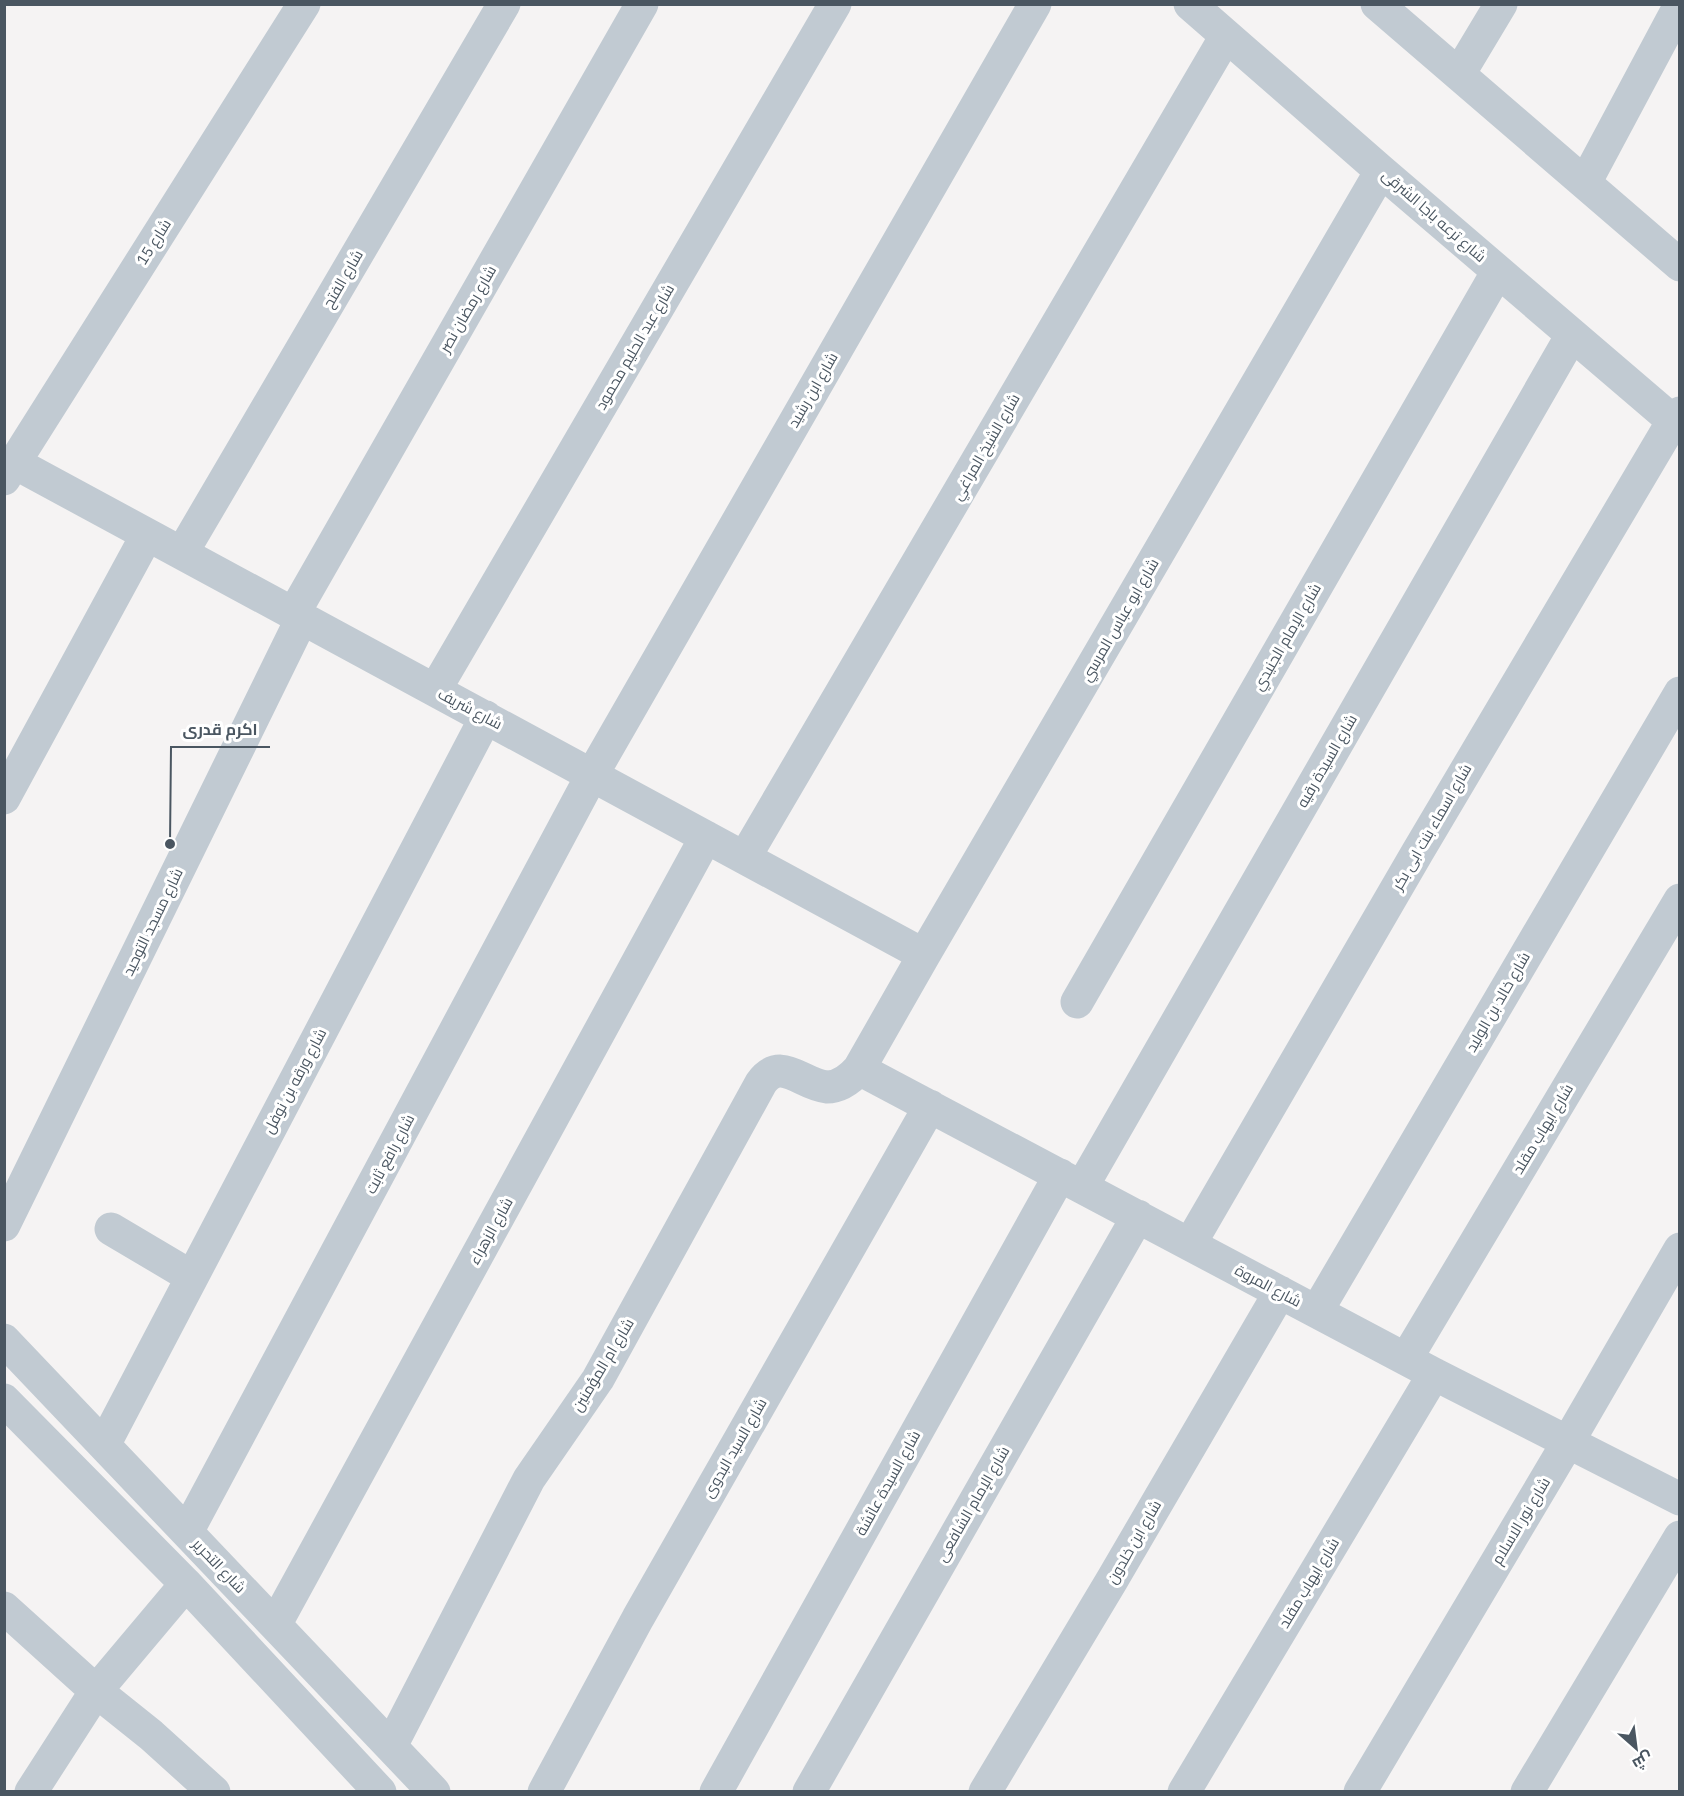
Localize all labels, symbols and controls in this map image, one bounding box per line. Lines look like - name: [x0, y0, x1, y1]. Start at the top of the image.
- street label: شارع ترعه باجا الشرقى: [1377, 165, 1490, 267]
- street label: شارع 15: [132, 215, 177, 269]
- street label: شارع الفتح: [318, 246, 369, 312]
- street label: شارع رمضان نصر: [434, 262, 502, 358]
- street label: شارع عبد الحليم محمود: [591, 281, 680, 414]
- street label: شارع ابن رشيد: [783, 349, 843, 432]
- street label: شارع الشيخ المراغي: [947, 390, 1026, 505]
- street label: شارع ابو عباس المرسي: [1077, 555, 1165, 686]
- street label: شارع الإمام الجنيدي: [1248, 580, 1328, 695]
- street label: شارع شريف: [434, 684, 506, 735]
- street label: شارع السيدة رقيه: [1292, 711, 1363, 812]
- callout: اكرم قدرى: [171, 713, 270, 747]
- text: اكرم قدرى: [182, 719, 258, 741]
- street label: شارع اسماء بنت ابى بكر: [1387, 760, 1477, 895]
- street label: شارع مسجد التوحيد: [118, 865, 189, 980]
- street label: شارع خالد بن الوليد: [1461, 948, 1536, 1056]
- street label: شارع ورقه بن نوفل: [259, 1025, 332, 1138]
- street label: شارع ايهاب مقلد: [1508, 1080, 1579, 1178]
- street label: شارع رافع ثابت: [361, 1111, 420, 1198]
- street label: شارع الزهراء: [464, 1194, 519, 1269]
- street label: شارع المروة: [1231, 1260, 1305, 1313]
- street label: شارع ام المؤمنين: [567, 1315, 640, 1416]
- street label: شارع السيد البدوى: [698, 1395, 772, 1502]
- street label: شارع السيدة عائشة: [851, 1427, 926, 1540]
- street label: شارع الإمام الشافعى: [932, 1442, 1015, 1566]
- street label: شارع نور الاسلام: [1487, 1474, 1556, 1569]
- street label: شارع ابن خلدون: [1102, 1496, 1167, 1588]
- street label: شارع التحرير: [187, 1534, 250, 1598]
- street label: شارع ايهاب مقلد: [1274, 1534, 1345, 1632]
- north arrow: [1606, 1718, 1666, 1778]
- text: ش: [1629, 1748, 1657, 1775]

